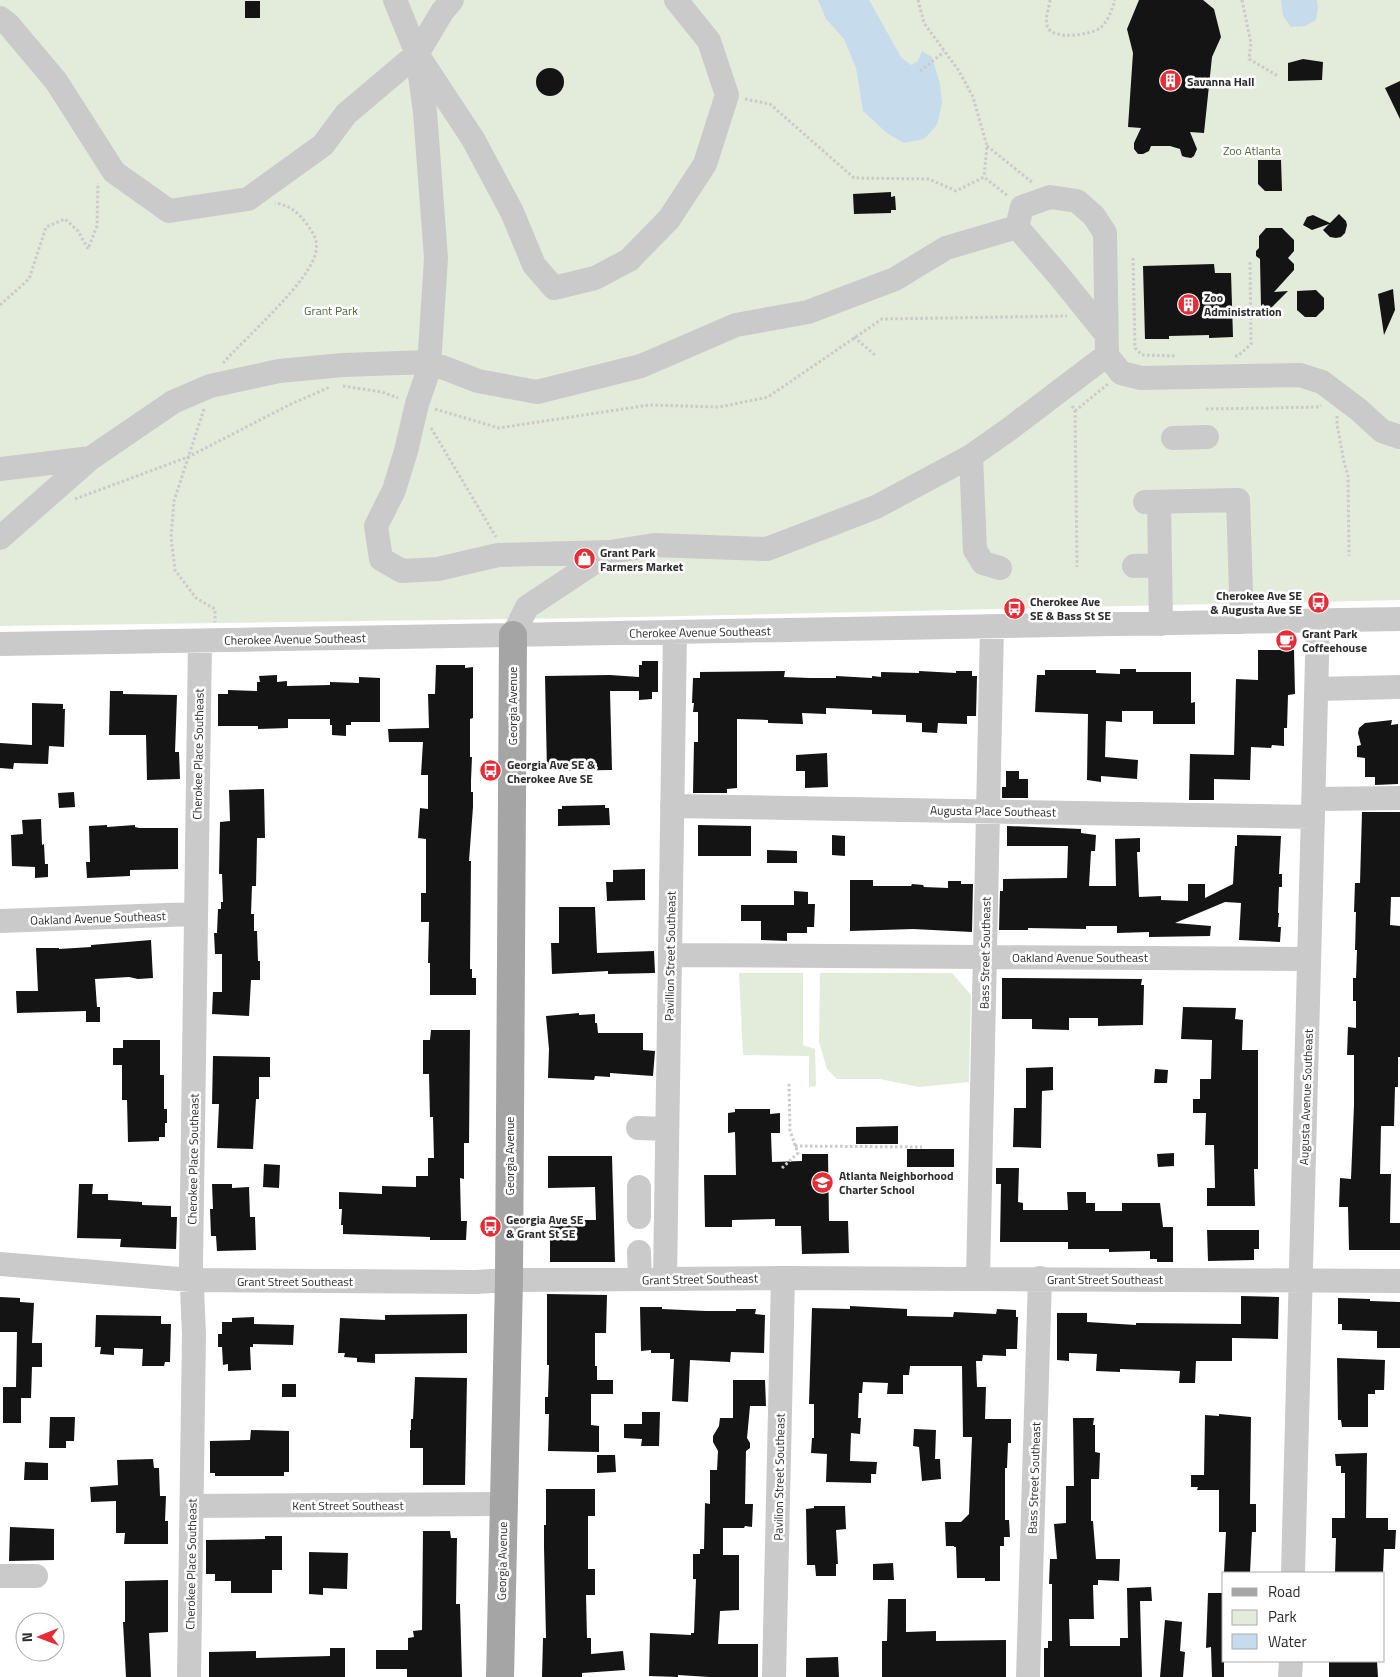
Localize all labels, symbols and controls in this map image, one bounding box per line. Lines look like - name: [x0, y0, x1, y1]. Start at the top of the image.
- building icon: Savanna Hall: [1159, 69, 1183, 93]
- place label: Savanna Hall: [1187, 72, 1254, 91]
- park label: Zoo Atlanta: [1223, 141, 1281, 160]
- place label: Zoo Administration: [1204, 288, 1282, 321]
- building icon: Zoo Administration: [1176, 292, 1200, 316]
- park label: Grant Park: [304, 301, 358, 320]
- place label: Grant Park Farmers Market: [600, 543, 684, 576]
- shop icon: Grant Park Farmers Market: [572, 547, 596, 571]
- place label: Cherokee Ave SE & Augusta Ave SE: [1210, 586, 1302, 619]
- bus stop icon: Cherokee Ave SE & Augusta Ave SE: [1306, 590, 1330, 614]
- place label: Cherokee Ave SE & Bass St SE: [1030, 592, 1111, 625]
- bus stop icon: Cherokee Ave SE & Bass St SE: [1002, 596, 1026, 620]
- street label: Cherokee Avenue Southeast: [629, 621, 772, 643]
- place label: Grant Park Coffeehouse: [1302, 624, 1367, 657]
- street label: Cherokee Avenue Southeast: [224, 628, 367, 650]
- cafe icon: Grant Park Coffeehouse: [1274, 628, 1298, 652]
- street label: Georgia Avenue: [503, 667, 522, 745]
- street label: Cherokee Place Southeast: [187, 687, 209, 820]
- place label: Georgia Ave SE & Cherokee Ave SE: [507, 755, 596, 788]
- bus stop icon: Georgia Ave SE & Cherokee Ave SE: [479, 759, 503, 783]
- street label: Augusta Place Southeast: [930, 800, 1057, 822]
- street label: Pavillion Street Southeast: [659, 890, 681, 1021]
- street label: Bass Street Southeast: [975, 896, 995, 1009]
- street label: Oakland Avenue Southeast: [30, 906, 167, 930]
- street label: Oakland Avenue Southeast: [1012, 948, 1149, 967]
- street label: Augusta Avenue Southeast: [1294, 1028, 1318, 1166]
- street label: Cherokee Place Southeast: [182, 1092, 204, 1225]
- street label: Georgia Avenue: [500, 1117, 519, 1195]
- place label: Atlanta Neighborhood Charter School: [839, 1166, 953, 1199]
- school or university icon: Atlanta Neighborhood Charter School: [811, 1170, 835, 1194]
- place label: Georgia Ave SE & Grant St SE: [506, 1210, 584, 1243]
- bus stop icon: Georgia Ave SE & Grant St SE: [478, 1214, 502, 1238]
- street label: Grant Street Southeast: [642, 1268, 759, 1290]
- street label: Grant Street Southeast: [1047, 1270, 1164, 1289]
- street label: Grant Street Southeast: [237, 1272, 354, 1291]
- street label: Pavilion Street Southeast: [768, 1412, 790, 1541]
- street label: Bass Street Southeast: [1023, 1421, 1045, 1535]
- street label: Kent Street Southeast: [292, 1496, 404, 1515]
- street label: Cherokee Place Southeast: [180, 1497, 202, 1630]
- street label: Georgia Avenue: [492, 1521, 512, 1601]
- legend: [1222, 1572, 1385, 1662]
- text: Road: [1268, 1580, 1300, 1603]
- text: Park: [1268, 1605, 1297, 1628]
- north arrow: [15, 1612, 65, 1662]
- text: Water: [1268, 1630, 1307, 1653]
- text: N: [16, 1632, 37, 1642]

